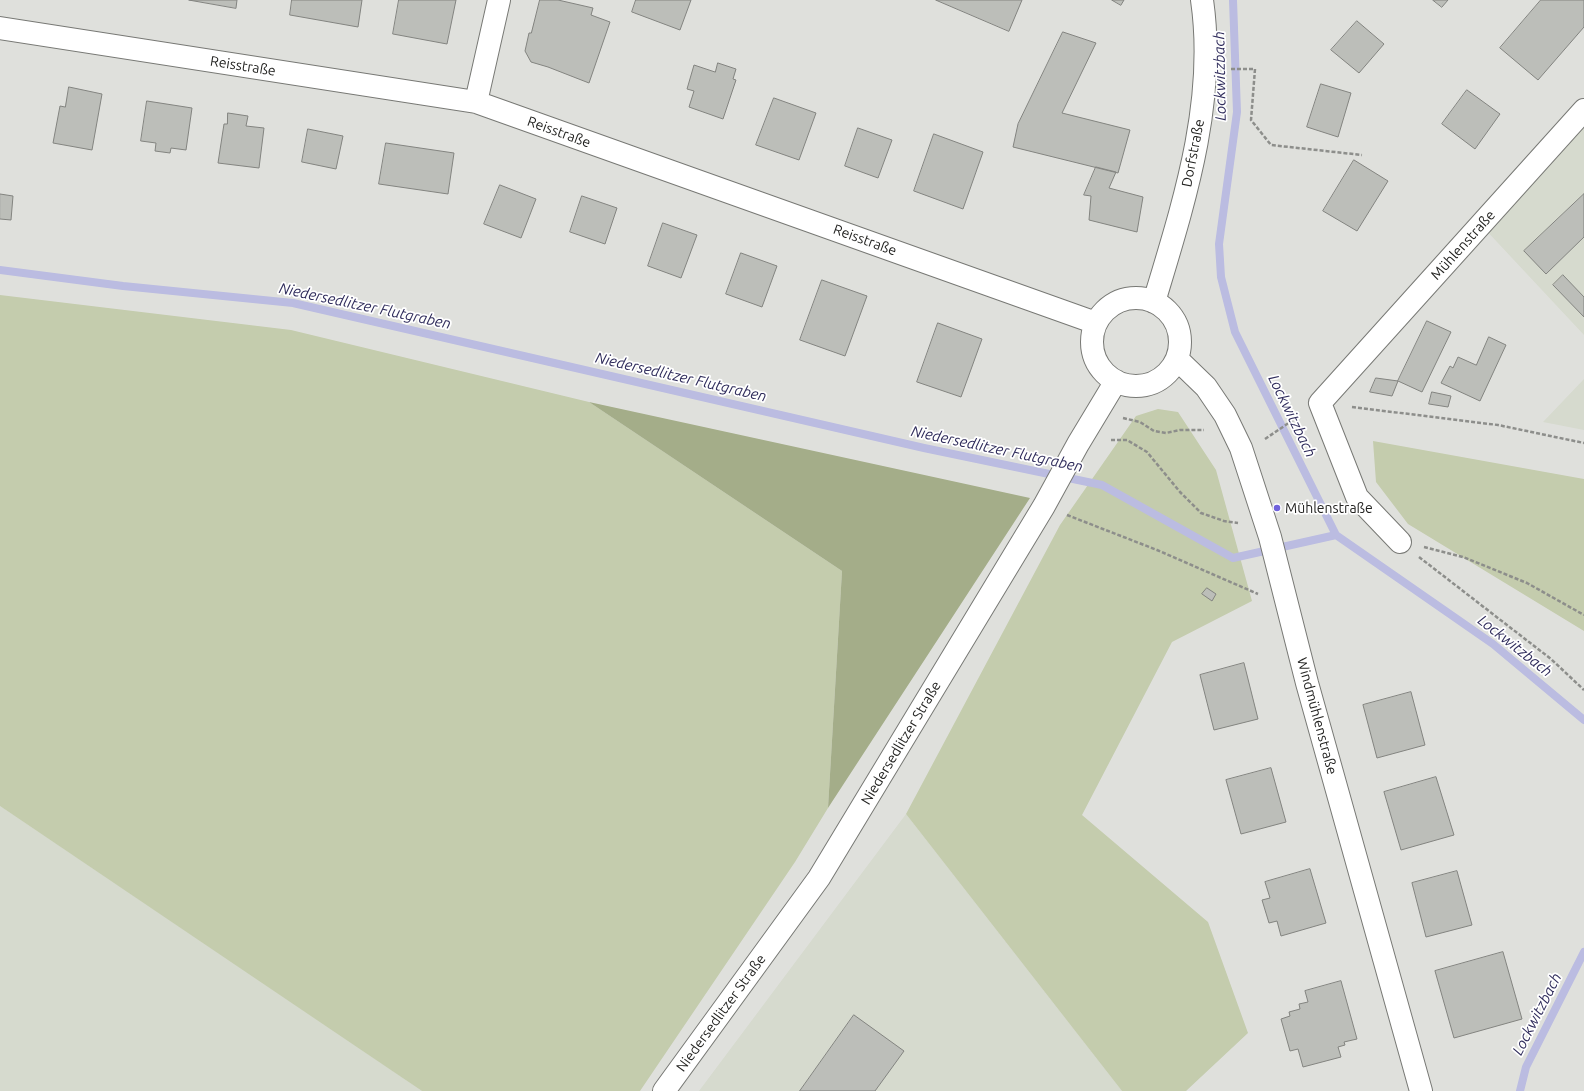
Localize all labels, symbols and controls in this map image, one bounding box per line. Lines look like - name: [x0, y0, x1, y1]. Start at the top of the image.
- water label: Lockwitzbach: [1210, 31, 1230, 121]
- street label: Reisstraße: [209, 53, 277, 79]
- street label: Reisstraße: [525, 113, 593, 151]
- street label: Dorfstraße: [1178, 118, 1208, 188]
- street label: Mühlenstraße: [1427, 207, 1499, 283]
- street label: Reisstraße: [831, 221, 899, 259]
- water label: Niedersedlitzer Flutgraben: [278, 279, 452, 333]
- water label: Niedersedlitzer Flutgraben: [594, 349, 768, 405]
- water label: Lockwitzbach: [1264, 372, 1320, 460]
- water label: Niedersedlitzer Flutgraben: [910, 422, 1084, 476]
- place label: Mühlenstraße: [1285, 500, 1373, 516]
- marker: Mühlenstraße: [1272, 503, 1282, 513]
- water label: Lockwitzbach: [1474, 611, 1556, 681]
- street label: Windmühlenstraße: [1293, 656, 1341, 776]
- street label: Niedersedlitzer Straße: [857, 678, 945, 808]
- street label: Niedersedlitzer Straße: [673, 951, 769, 1075]
- water label: Lockwitzbach: [1509, 970, 1565, 1058]

